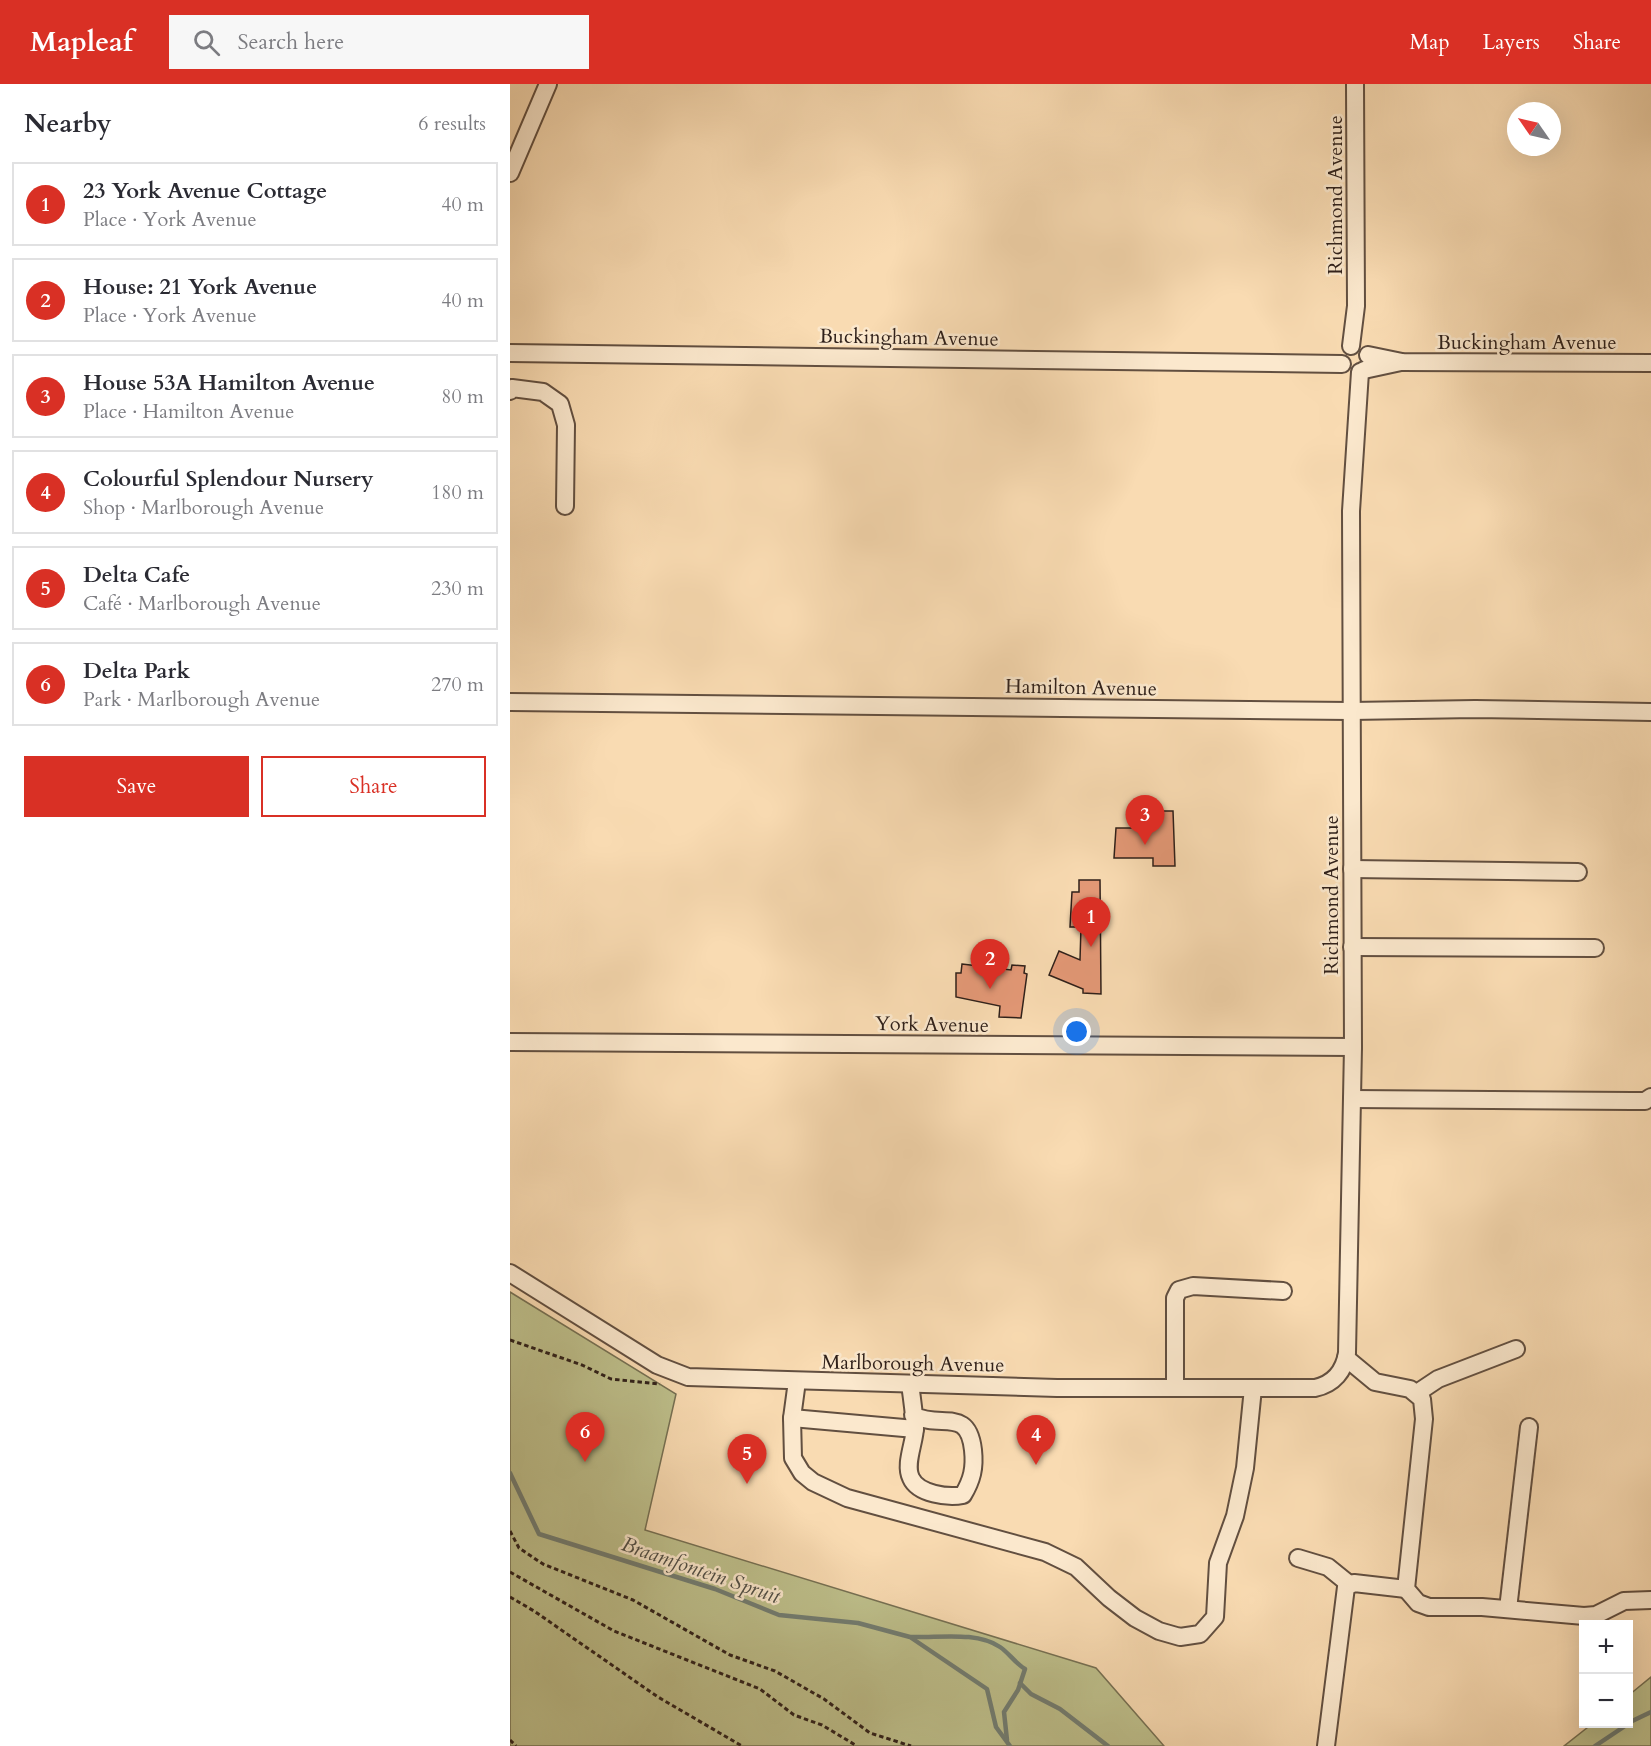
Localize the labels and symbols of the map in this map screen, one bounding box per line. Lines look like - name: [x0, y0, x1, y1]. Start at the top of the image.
- north arrow: [1507, 102, 1561, 156]
- street label: Richmond Avenue: [1322, 115, 1349, 275]
- street label: Buckingham Avenue: [819, 322, 999, 353]
- street label: Buckingham Avenue: [1437, 329, 1617, 356]
- street label: Hamilton Avenue: [1005, 673, 1157, 702]
- pin: 3: [1126, 796, 1164, 845]
- street label: Richmond Avenue: [1318, 815, 1345, 975]
- pin: 1: [1072, 898, 1110, 947]
- pin: 2: [970, 940, 1010, 989]
- street label: York Avenue: [875, 1010, 989, 1039]
- your location: [1062, 1017, 1091, 1046]
- street label: Marlborough Avenue: [821, 1348, 1005, 1379]
- pin: 6: [566, 1412, 604, 1462]
- pin: 4: [1016, 1416, 1056, 1465]
- pin: 5: [728, 1434, 766, 1484]
- water label: Braamfontein Spruit: [618, 1530, 785, 1612]

